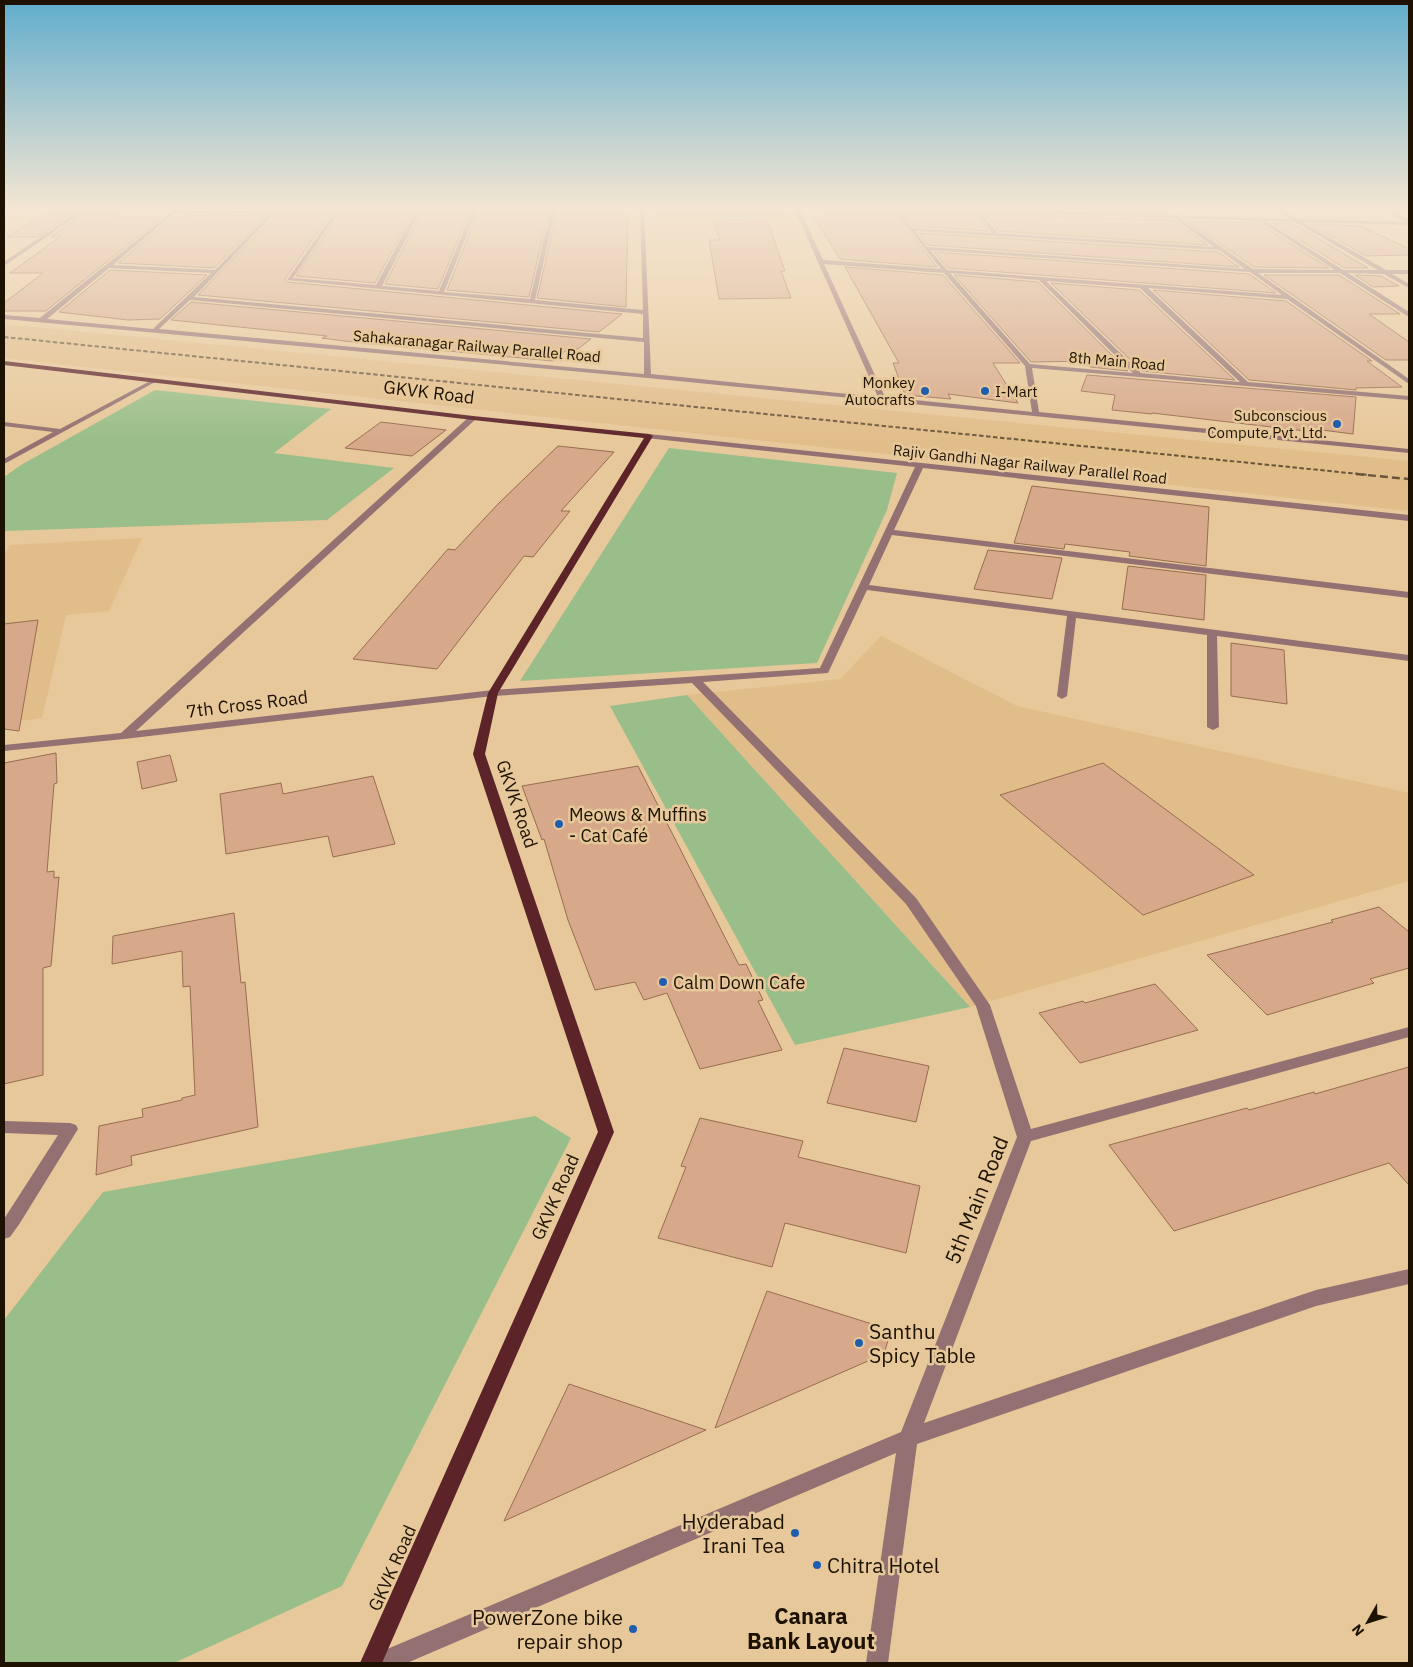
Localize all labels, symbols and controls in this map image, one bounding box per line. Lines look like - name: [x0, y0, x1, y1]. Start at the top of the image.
- street label: Sahakaranagar Railway Parallel Road: [352, 326, 602, 366]
- street label: 8th Main Road: [1068, 347, 1166, 375]
- place label: Monkey Autocrafts: [845, 373, 916, 409]
- street label: GKVK Road: [382, 375, 476, 409]
- place label: I-Mart: [995, 382, 1038, 401]
- marker: Monkey Autocrafts: [919, 385, 931, 397]
- marker: I-Mart: [979, 385, 991, 397]
- place label: Subconscious Compute Pvt. Ltd.: [1207, 406, 1327, 442]
- marker: Subconscious Compute Pvt. Ltd.: [1331, 418, 1343, 430]
- street label: Rajiv Gandhi Nagar Railway Parallel Road: [892, 440, 1168, 488]
- street label: 7th Cross Road: [185, 685, 309, 723]
- street label: GKVK Road: [491, 757, 543, 851]
- place label: Meows & Muffins - Cat Café: [569, 803, 707, 847]
- marker: Meows & Muffins - Cat Café: [553, 818, 565, 830]
- place label: Calm Down Cafe: [673, 971, 806, 994]
- marker: Calm Down Cafe: [657, 976, 669, 988]
- street label: 5th Main Road: [938, 1132, 1014, 1268]
- street label: GKVK Road: [526, 1150, 584, 1244]
- place label: Santhu Spicy Table: [869, 1317, 976, 1369]
- marker: Santhu Spicy Table: [853, 1337, 865, 1349]
- place label: Hyderabad Irani Tea: [682, 1507, 785, 1559]
- street label: GKVK Road: [363, 1521, 421, 1615]
- marker: Hyderabad Irani Tea: [789, 1527, 801, 1539]
- place label: Chitra Hotel: [827, 1551, 940, 1579]
- marker: Chitra Hotel: [811, 1559, 823, 1571]
- north arrow: [1343, 1597, 1393, 1647]
- district label: Canara Bank Layout: [747, 1601, 875, 1655]
- place label: PowerZone bike repair shop: [472, 1603, 623, 1655]
- text: N: [1348, 1621, 1368, 1640]
- marker: PowerZone bike repair shop: [627, 1623, 639, 1635]

